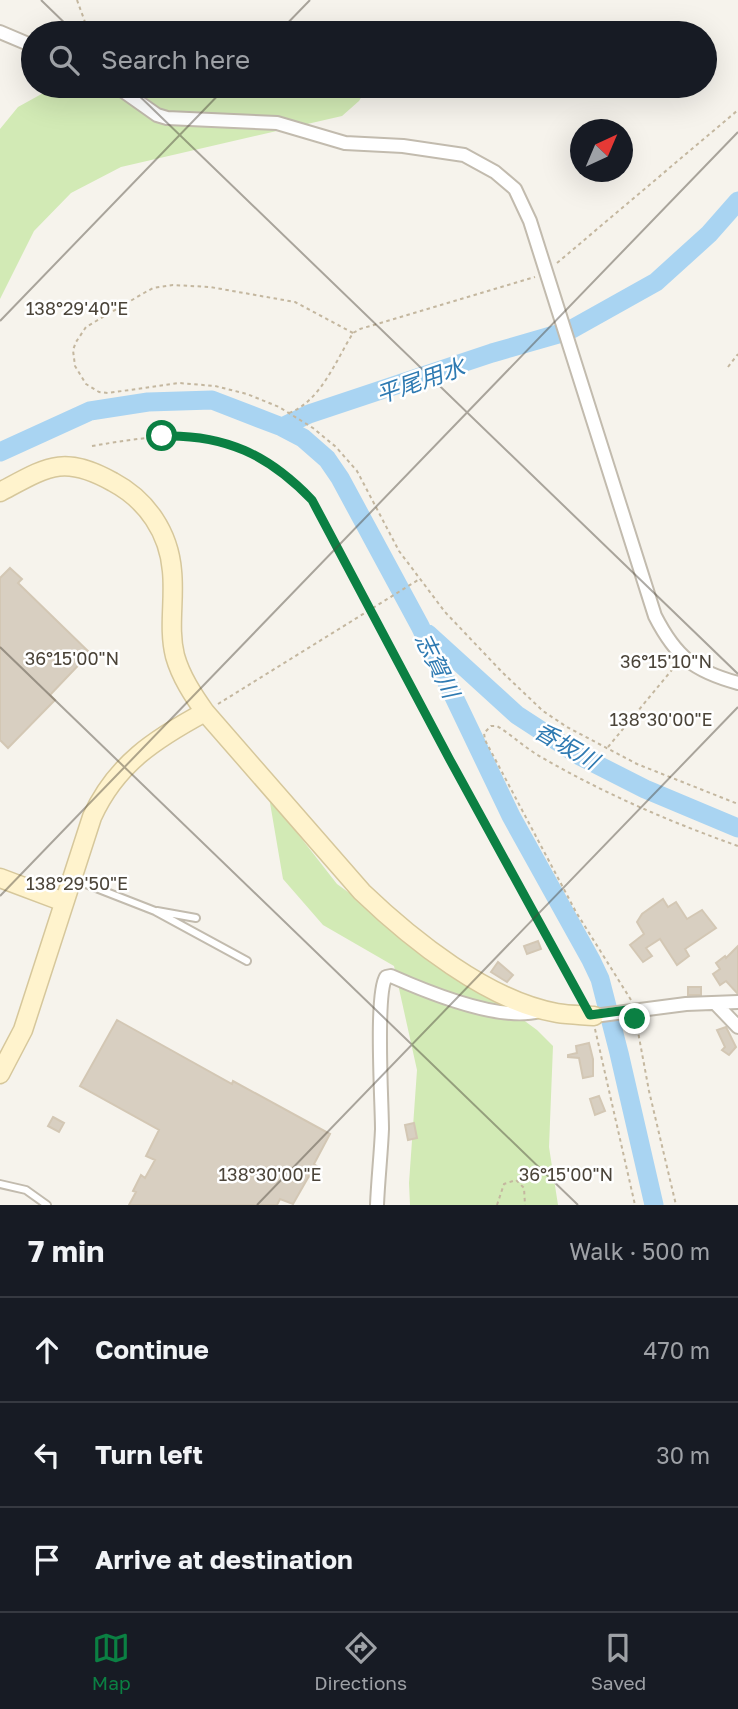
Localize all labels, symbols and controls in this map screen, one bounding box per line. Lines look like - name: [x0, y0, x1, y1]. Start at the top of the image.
- search box: [21, 21, 717, 98]
- icon: search: [45, 41, 83, 79]
- text: Search here: [101, 44, 250, 75]
- north arrow: [570, 119, 633, 182]
- text: 138°29'40"E: [26, 297, 128, 319]
- water label: 平尾用水: [372, 351, 471, 408]
- route start: [146, 420, 177, 451]
- water label: 志賀川: [410, 628, 467, 705]
- text: 36°15'00"N: [25, 647, 119, 669]
- text: 36°15'10"N: [620, 650, 712, 672]
- text: 138°30'00"E: [609, 708, 713, 730]
- water label: 香坂川: [530, 716, 606, 776]
- text: 138°29'50"E: [26, 872, 128, 894]
- route end: [619, 1003, 650, 1034]
- text: 138°30'00"E: [218, 1163, 322, 1185]
- text: 36°15'00"N: [519, 1163, 613, 1185]
- text: 7 min: [28, 1233, 104, 1269]
- text: Walk · 500 m: [569, 1237, 710, 1265]
- icon: ahead: [28, 1331, 66, 1369]
- text: Continue: [95, 1334, 209, 1365]
- text: 470 m: [643, 1336, 710, 1364]
- icon: left: [28, 1436, 66, 1474]
- text: Turn left: [95, 1439, 203, 1470]
- text: 30 m: [656, 1441, 710, 1469]
- icon: arrive: [28, 1541, 66, 1579]
- text: Arrive at destination: [95, 1544, 353, 1575]
- tab: Map: [92, 1629, 131, 1694]
- tab: Directions: [314, 1629, 407, 1694]
- tab: Saved: [591, 1629, 646, 1694]

